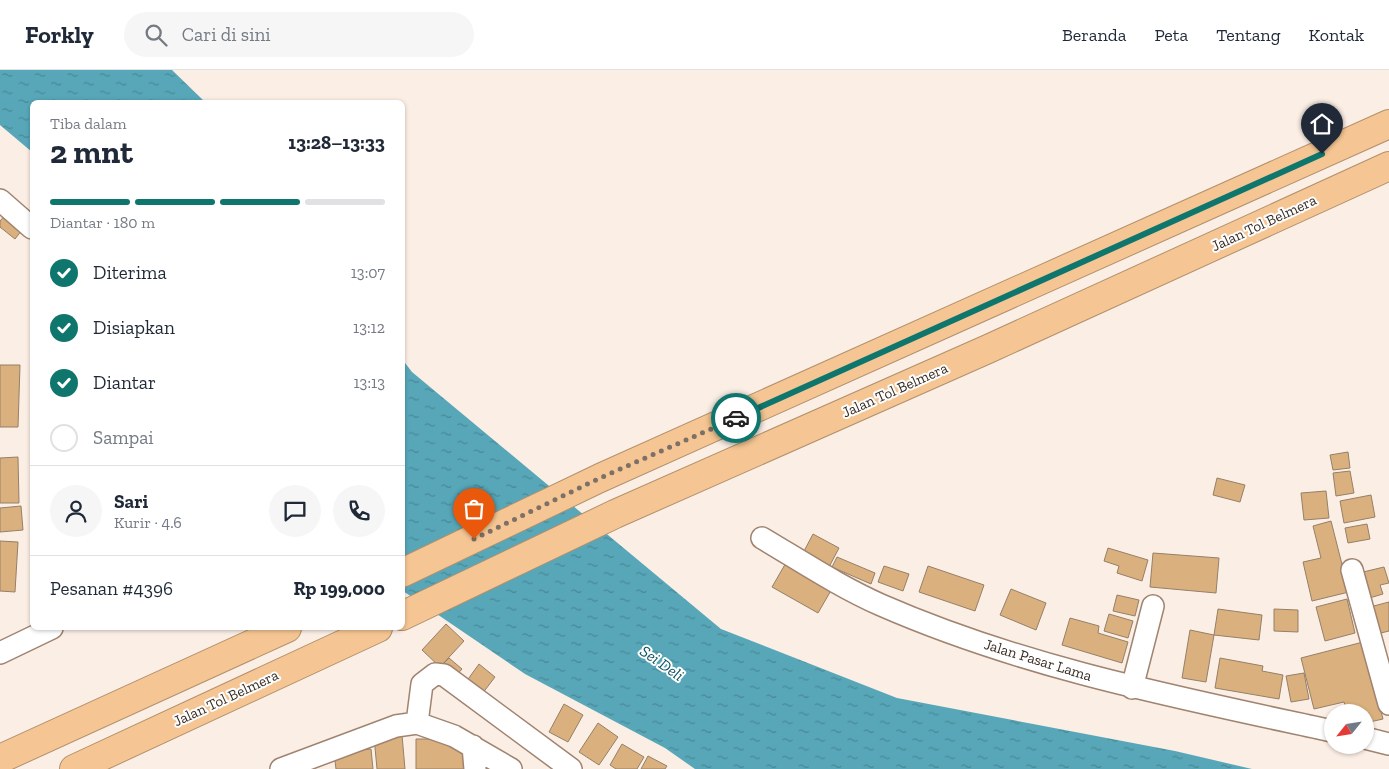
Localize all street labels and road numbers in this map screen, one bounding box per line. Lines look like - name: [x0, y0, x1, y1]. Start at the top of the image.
- street label: Jalan Tol Belmera: [1209, 191, 1319, 255]
- street label: Jalan Tol Belmera: [839, 359, 951, 421]
- street label: Jalan Pasar Lama: [982, 635, 1094, 685]
- street label: Jalan Tol Belmera: [171, 666, 281, 730]

